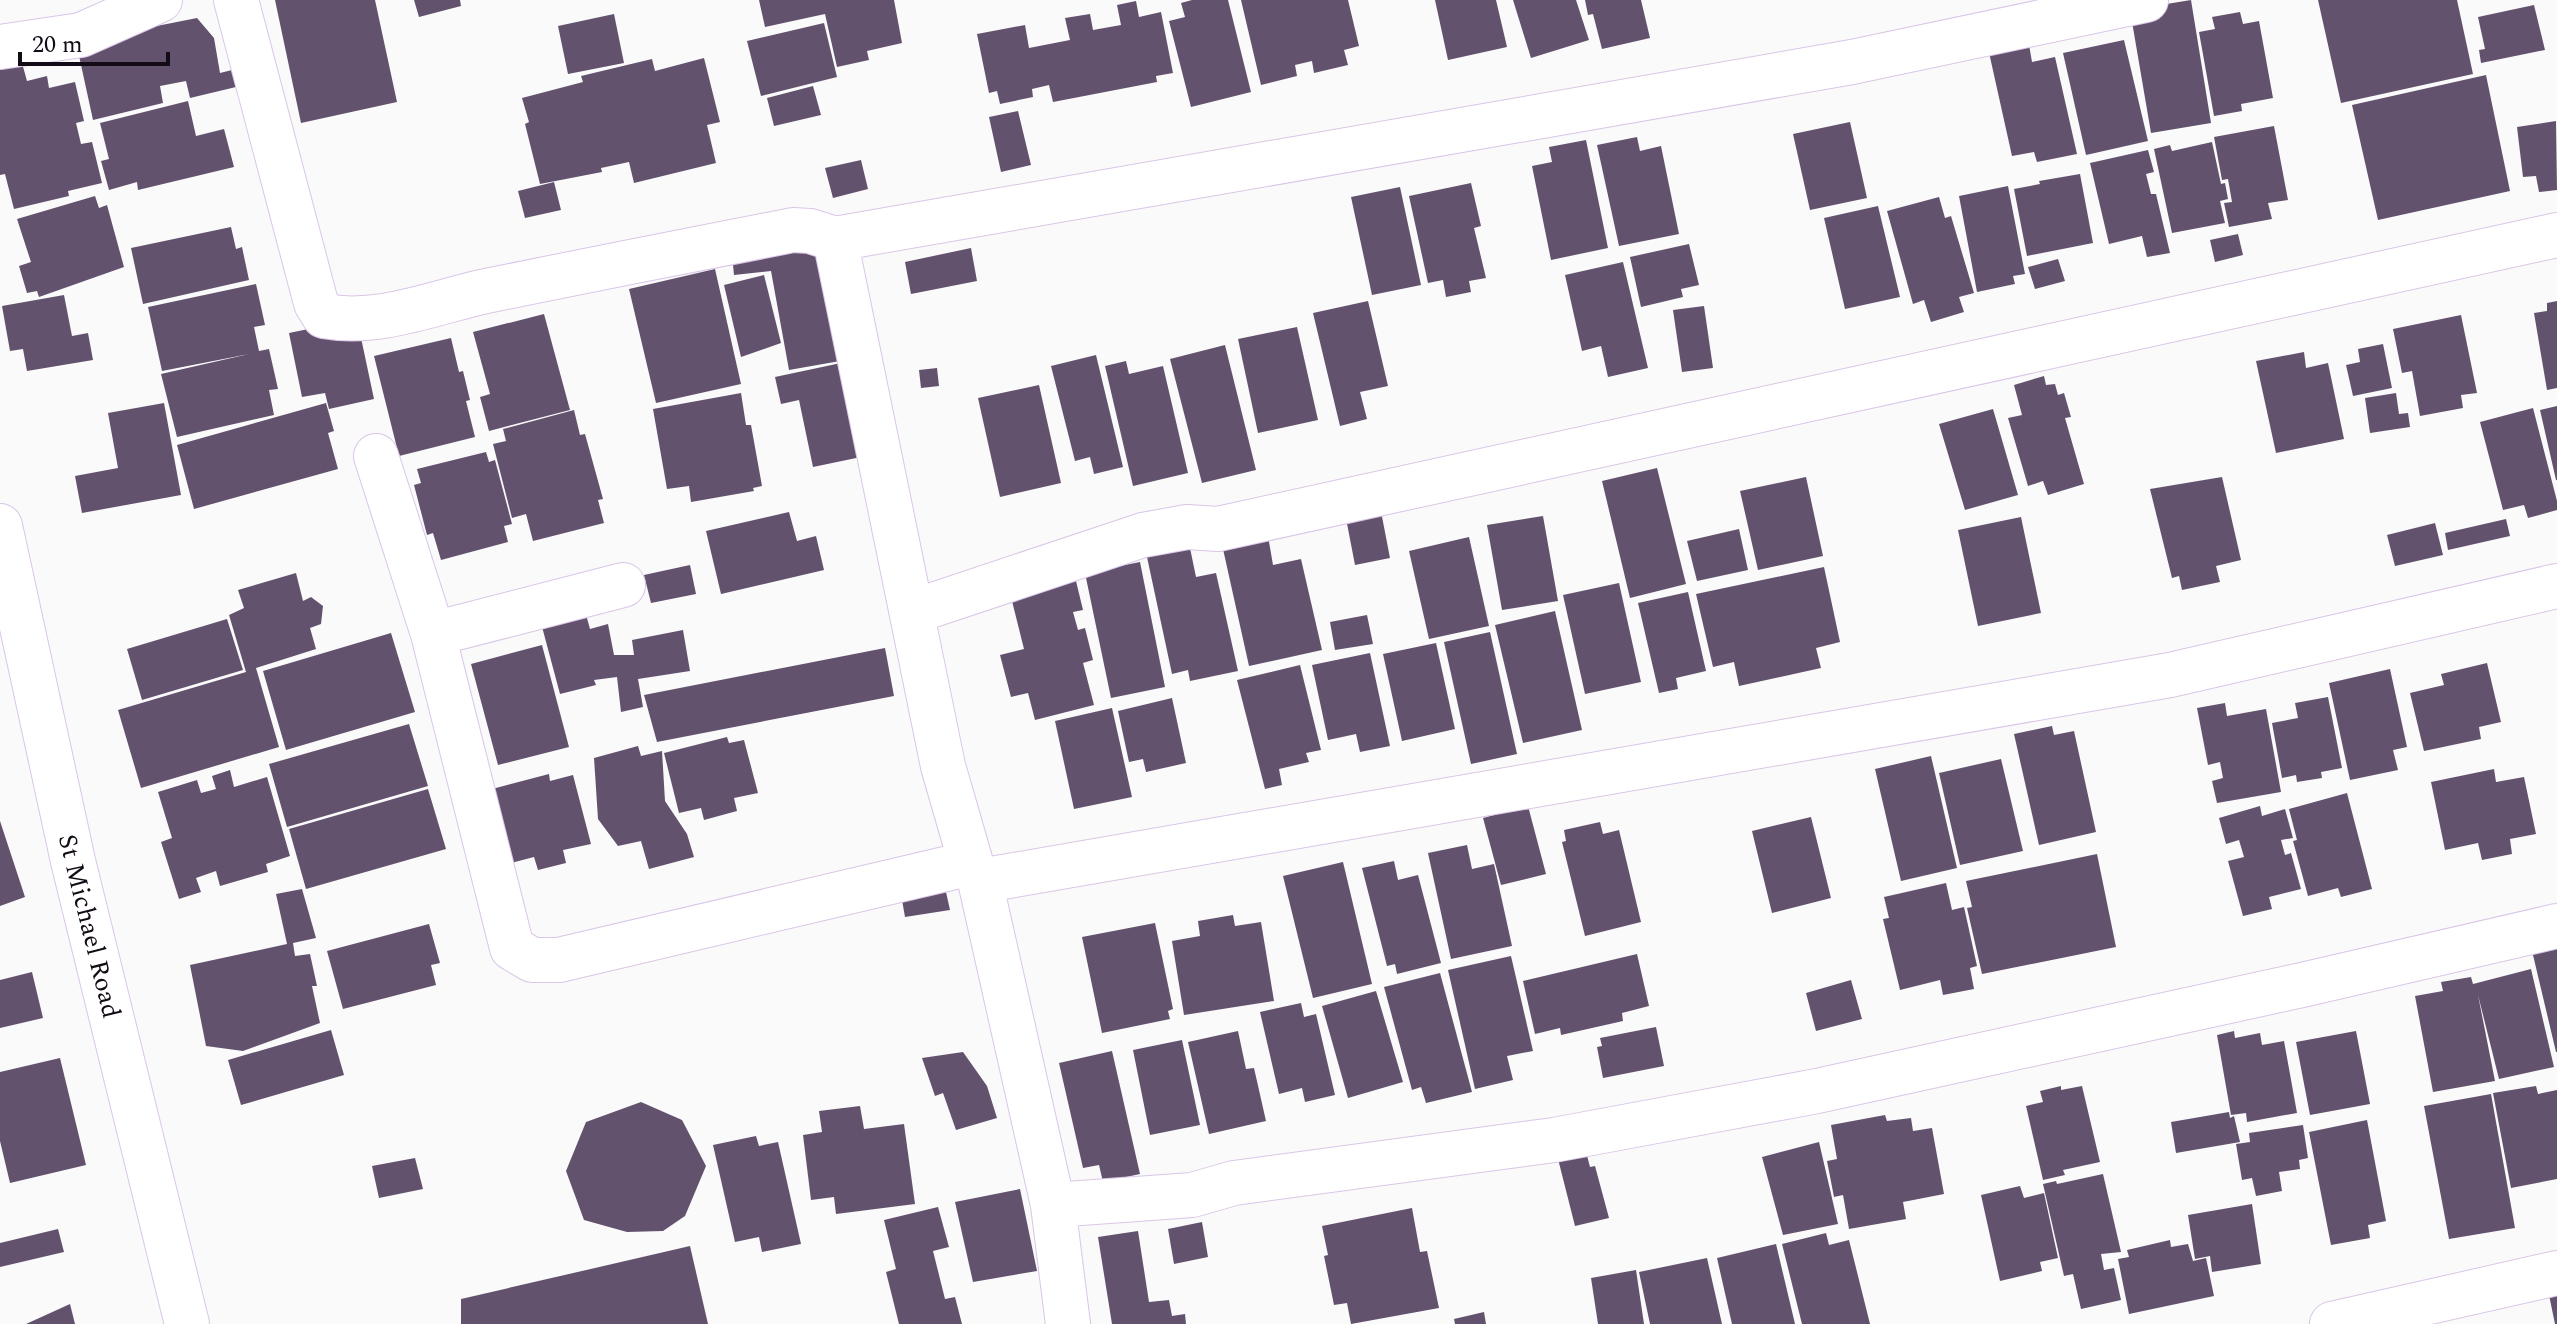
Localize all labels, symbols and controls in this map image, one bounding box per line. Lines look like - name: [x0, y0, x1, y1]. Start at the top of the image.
- scale bar: [20, 16, 168, 66]
- text: 20 m: [32, 27, 83, 63]
- street label: St Michael Road: [47, 830, 131, 1022]

